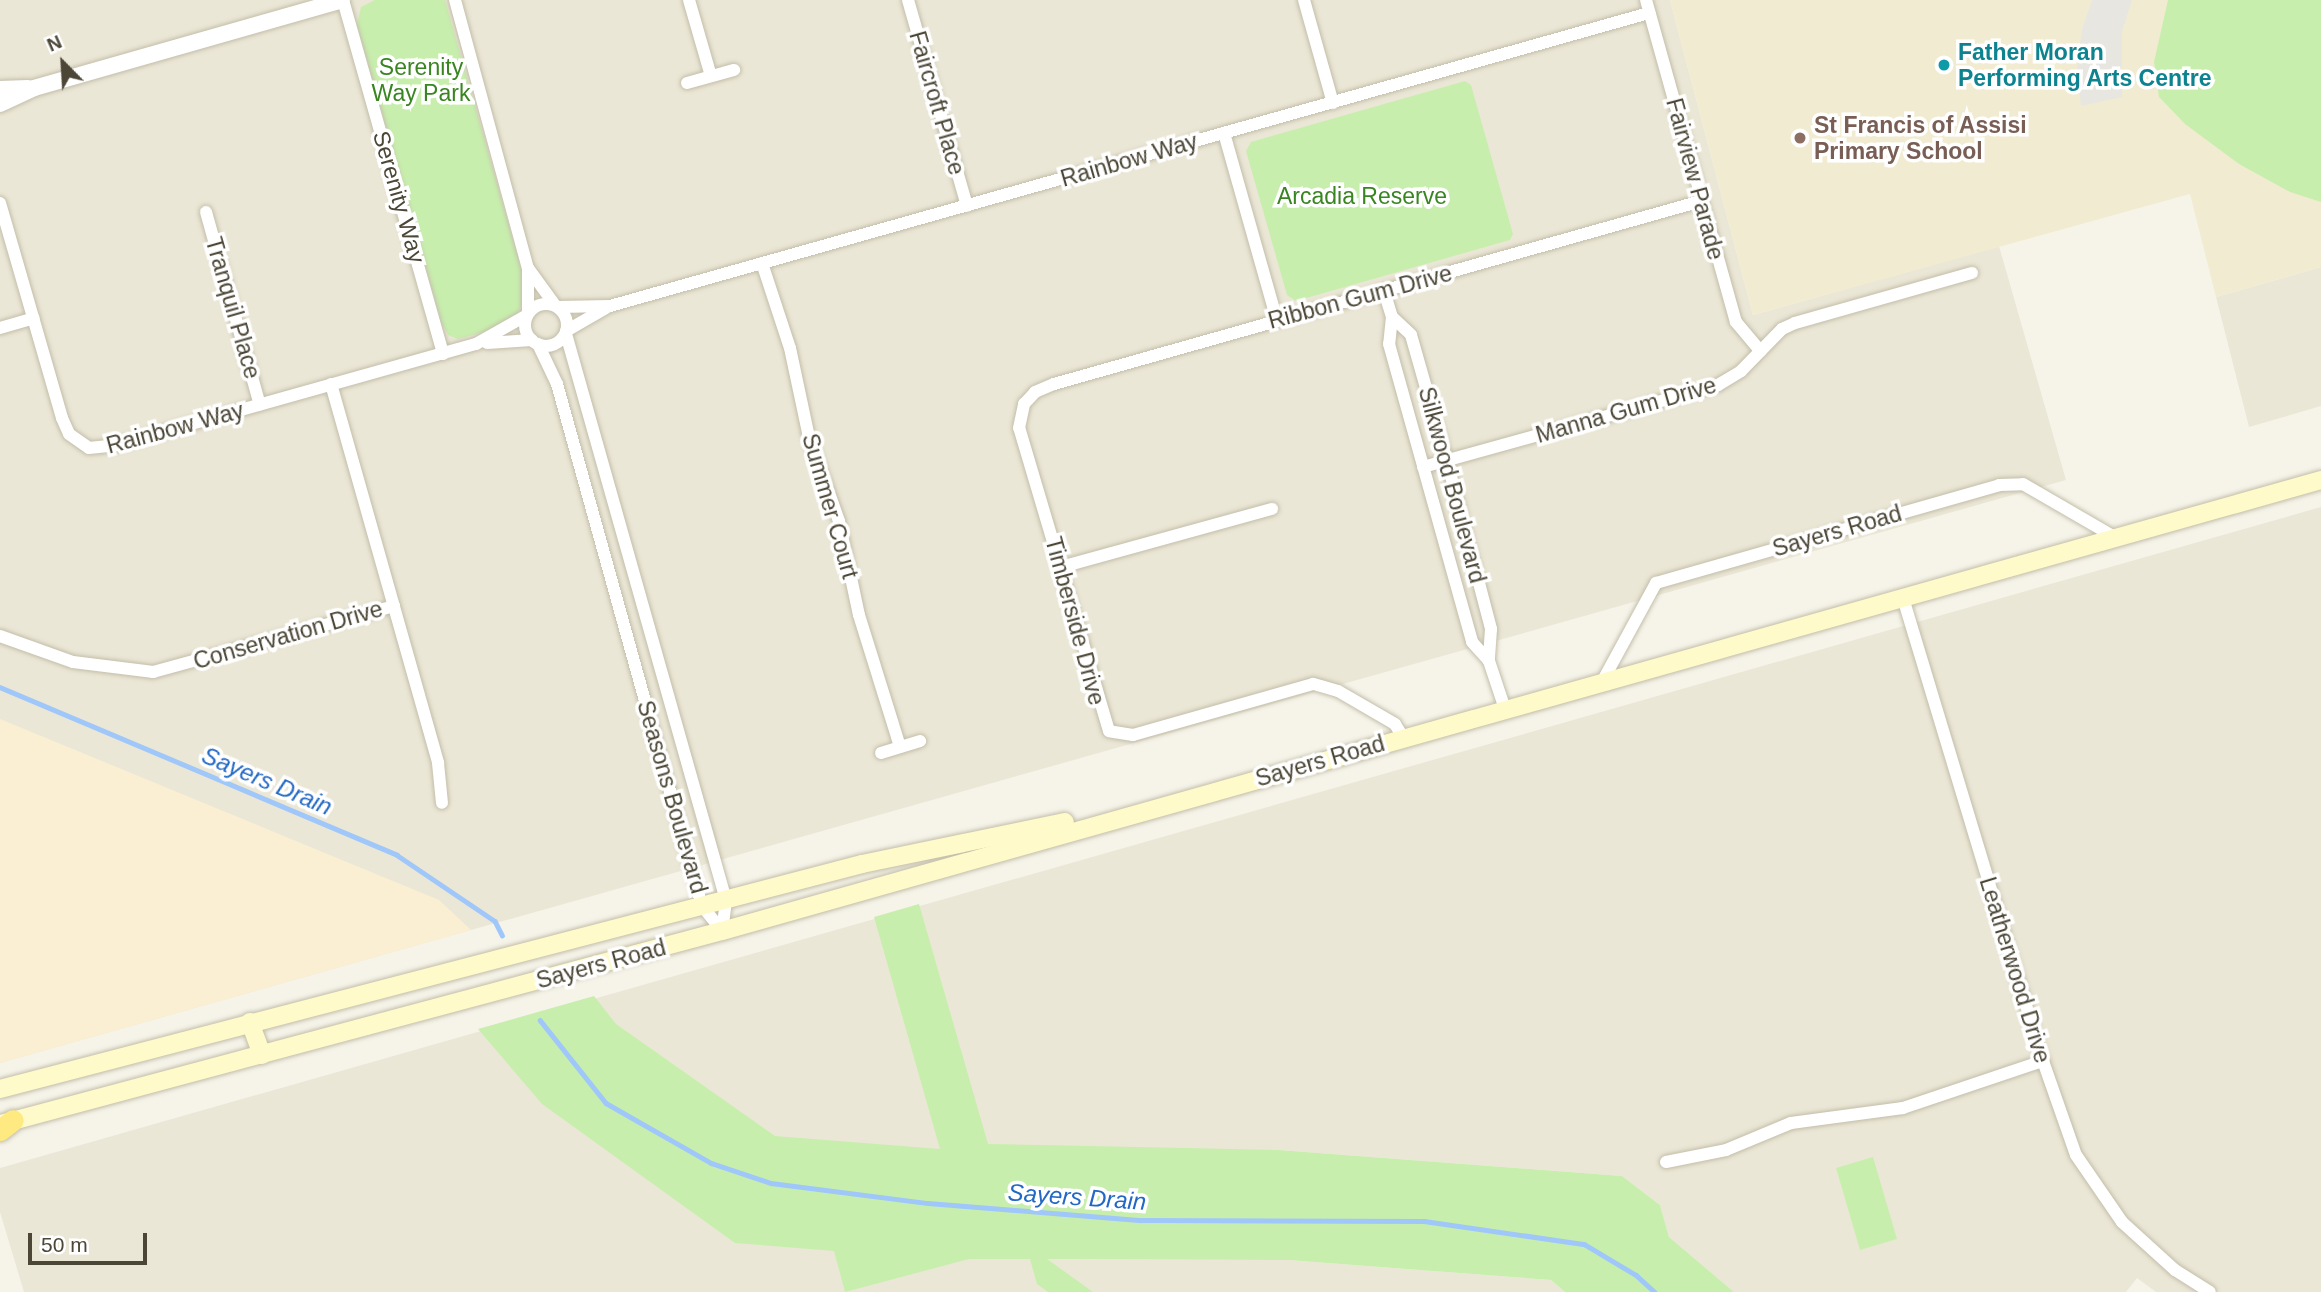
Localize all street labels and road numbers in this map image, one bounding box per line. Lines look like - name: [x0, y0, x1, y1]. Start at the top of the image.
- street label: Faircroft Place: [903, 28, 971, 178]
- street label: Fairview Parade: [1660, 95, 1730, 263]
- street label: Rainbow Way: [1057, 127, 1201, 193]
- street label: Serenity Way: [367, 128, 431, 266]
- street label: Tranquil Place: [200, 234, 266, 382]
- street label: Ribbon Gum Drive: [1265, 259, 1455, 335]
- street label: Manna Gum Drive: [1533, 371, 1719, 449]
- street label: Silkwood Boulevard: [1413, 384, 1491, 586]
- street label: Rainbow Way: [103, 396, 247, 460]
- street label: Summer Court: [796, 430, 864, 582]
- street label: Sayers Road: [1769, 499, 1905, 563]
- street label: Timberside Drive: [1039, 534, 1111, 708]
- street label: Conservation Drive: [190, 595, 386, 675]
- street label: Seasons Boulevard: [631, 697, 713, 897]
- street label: Sayers Road: [1252, 729, 1388, 793]
- street label: Leatherwood Drive: [1974, 874, 2056, 1066]
- street label: Sayers Road: [533, 933, 669, 995]

